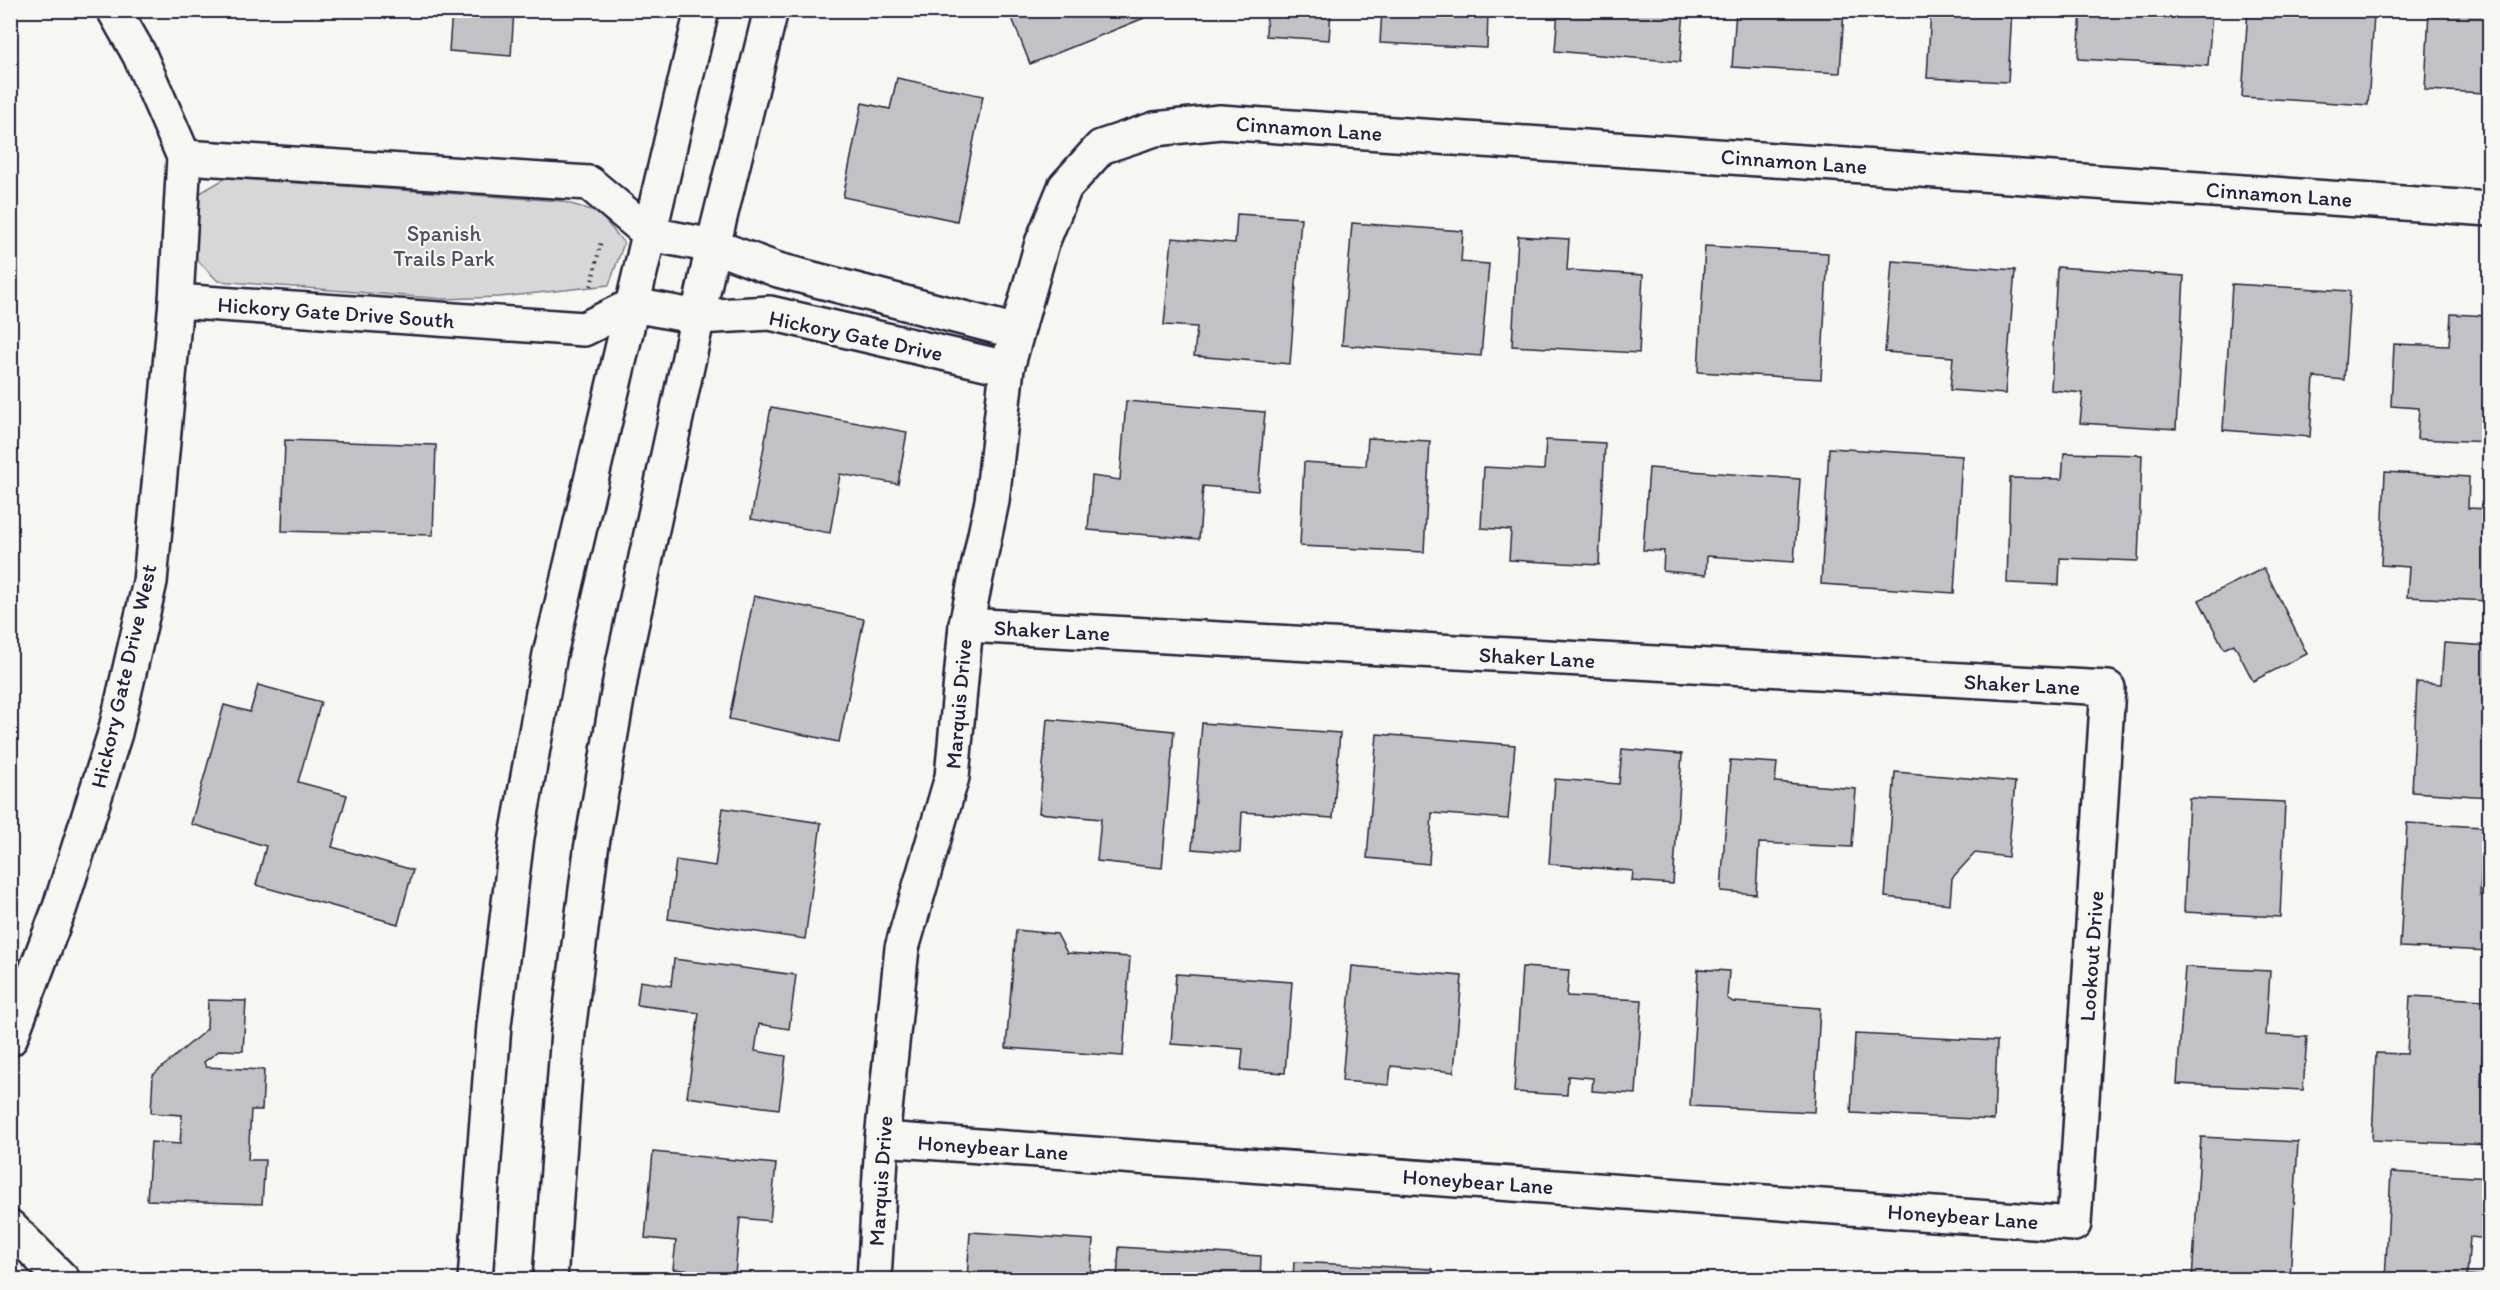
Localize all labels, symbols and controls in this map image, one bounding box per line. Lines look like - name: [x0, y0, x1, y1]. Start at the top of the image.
- street label: Cinnamon Lane: [1235, 110, 1383, 147]
- street label: Cinnamon Lane: [1720, 143, 1868, 180]
- street label: Cinnamon Lane: [2205, 176, 2353, 213]
- park label: Spanish Trails Park: [393, 220, 495, 272]
- street label: Hickory Gate Drive South: [217, 291, 456, 334]
- street label: Hickory Gate Drive: [767, 304, 945, 367]
- street label: Hickory Gate Drive West: [85, 561, 162, 791]
- street label: Shaker Lane: [993, 614, 1111, 647]
- street label: Marquis Drive: [939, 638, 978, 770]
- street label: Shaker Lane: [1478, 641, 1596, 674]
- street label: Shaker Lane: [1963, 668, 2081, 701]
- street label: Lookout Drive: [2073, 890, 2110, 1022]
- street label: Marquis Drive: [862, 1115, 899, 1247]
- street label: Honeybear Lane: [917, 1129, 1069, 1166]
- street label: Honeybear Lane: [1402, 1163, 1554, 1200]
- street label: Honeybear Lane: [1887, 1198, 2039, 1235]

